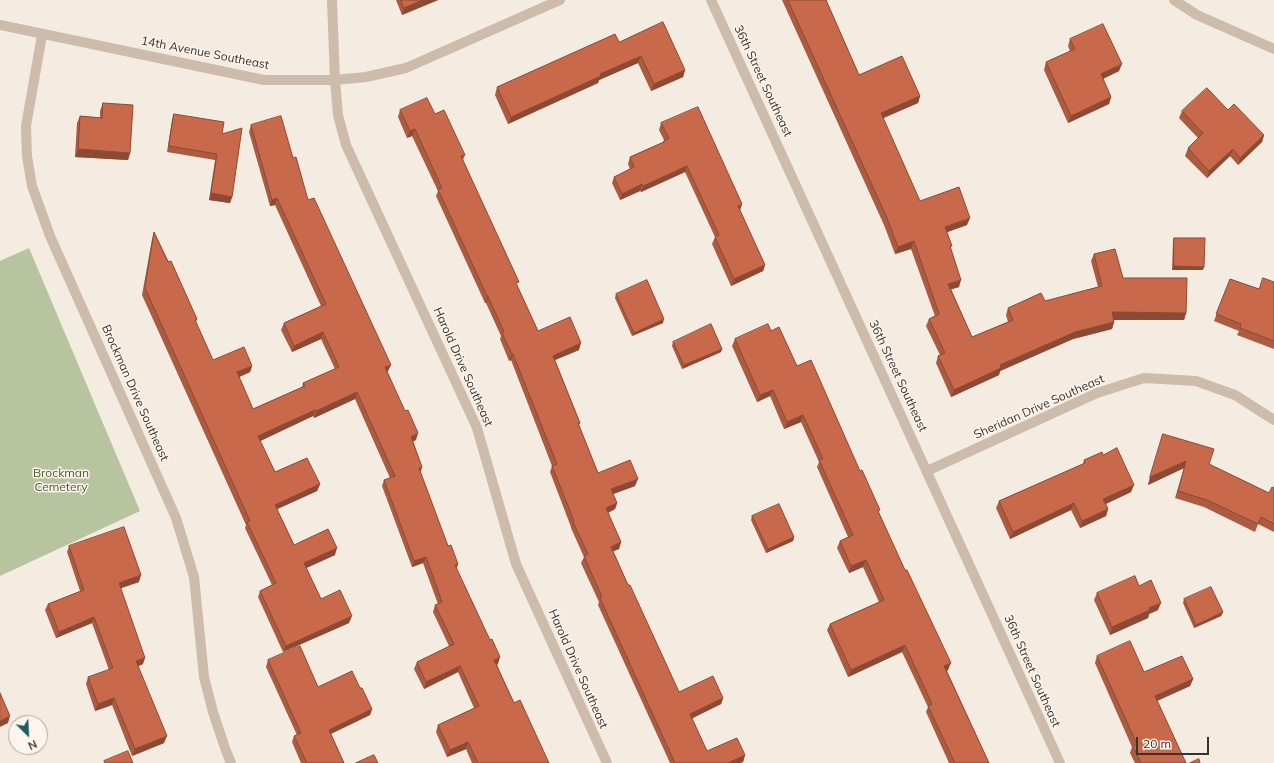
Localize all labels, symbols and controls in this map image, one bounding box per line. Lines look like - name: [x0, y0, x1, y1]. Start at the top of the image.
- street label: 36th Street Southeast: [731, 23, 795, 139]
- street label: 14th Avenue Southeast: [140, 34, 270, 72]
- street label: Harold Drive Southeast: [430, 305, 496, 429]
- street label: 36th Street Southeast: [866, 318, 930, 434]
- street label: Brockman Drive Southeast: [98, 323, 172, 463]
- street label: Sheridan Drive Southeast: [972, 372, 1106, 442]
- park label: Brockman Cemetery: [33, 466, 89, 494]
- street label: Harold Drive Southeast: [545, 607, 611, 731]
- street label: 36th Street Southeast: [1001, 613, 1063, 729]
- north arrow: [8, 715, 48, 755]
- scale bar: [1138, 729, 1211, 755]
- text: 20 m: [1143, 736, 1171, 751]
- text: N: [26, 737, 39, 753]

